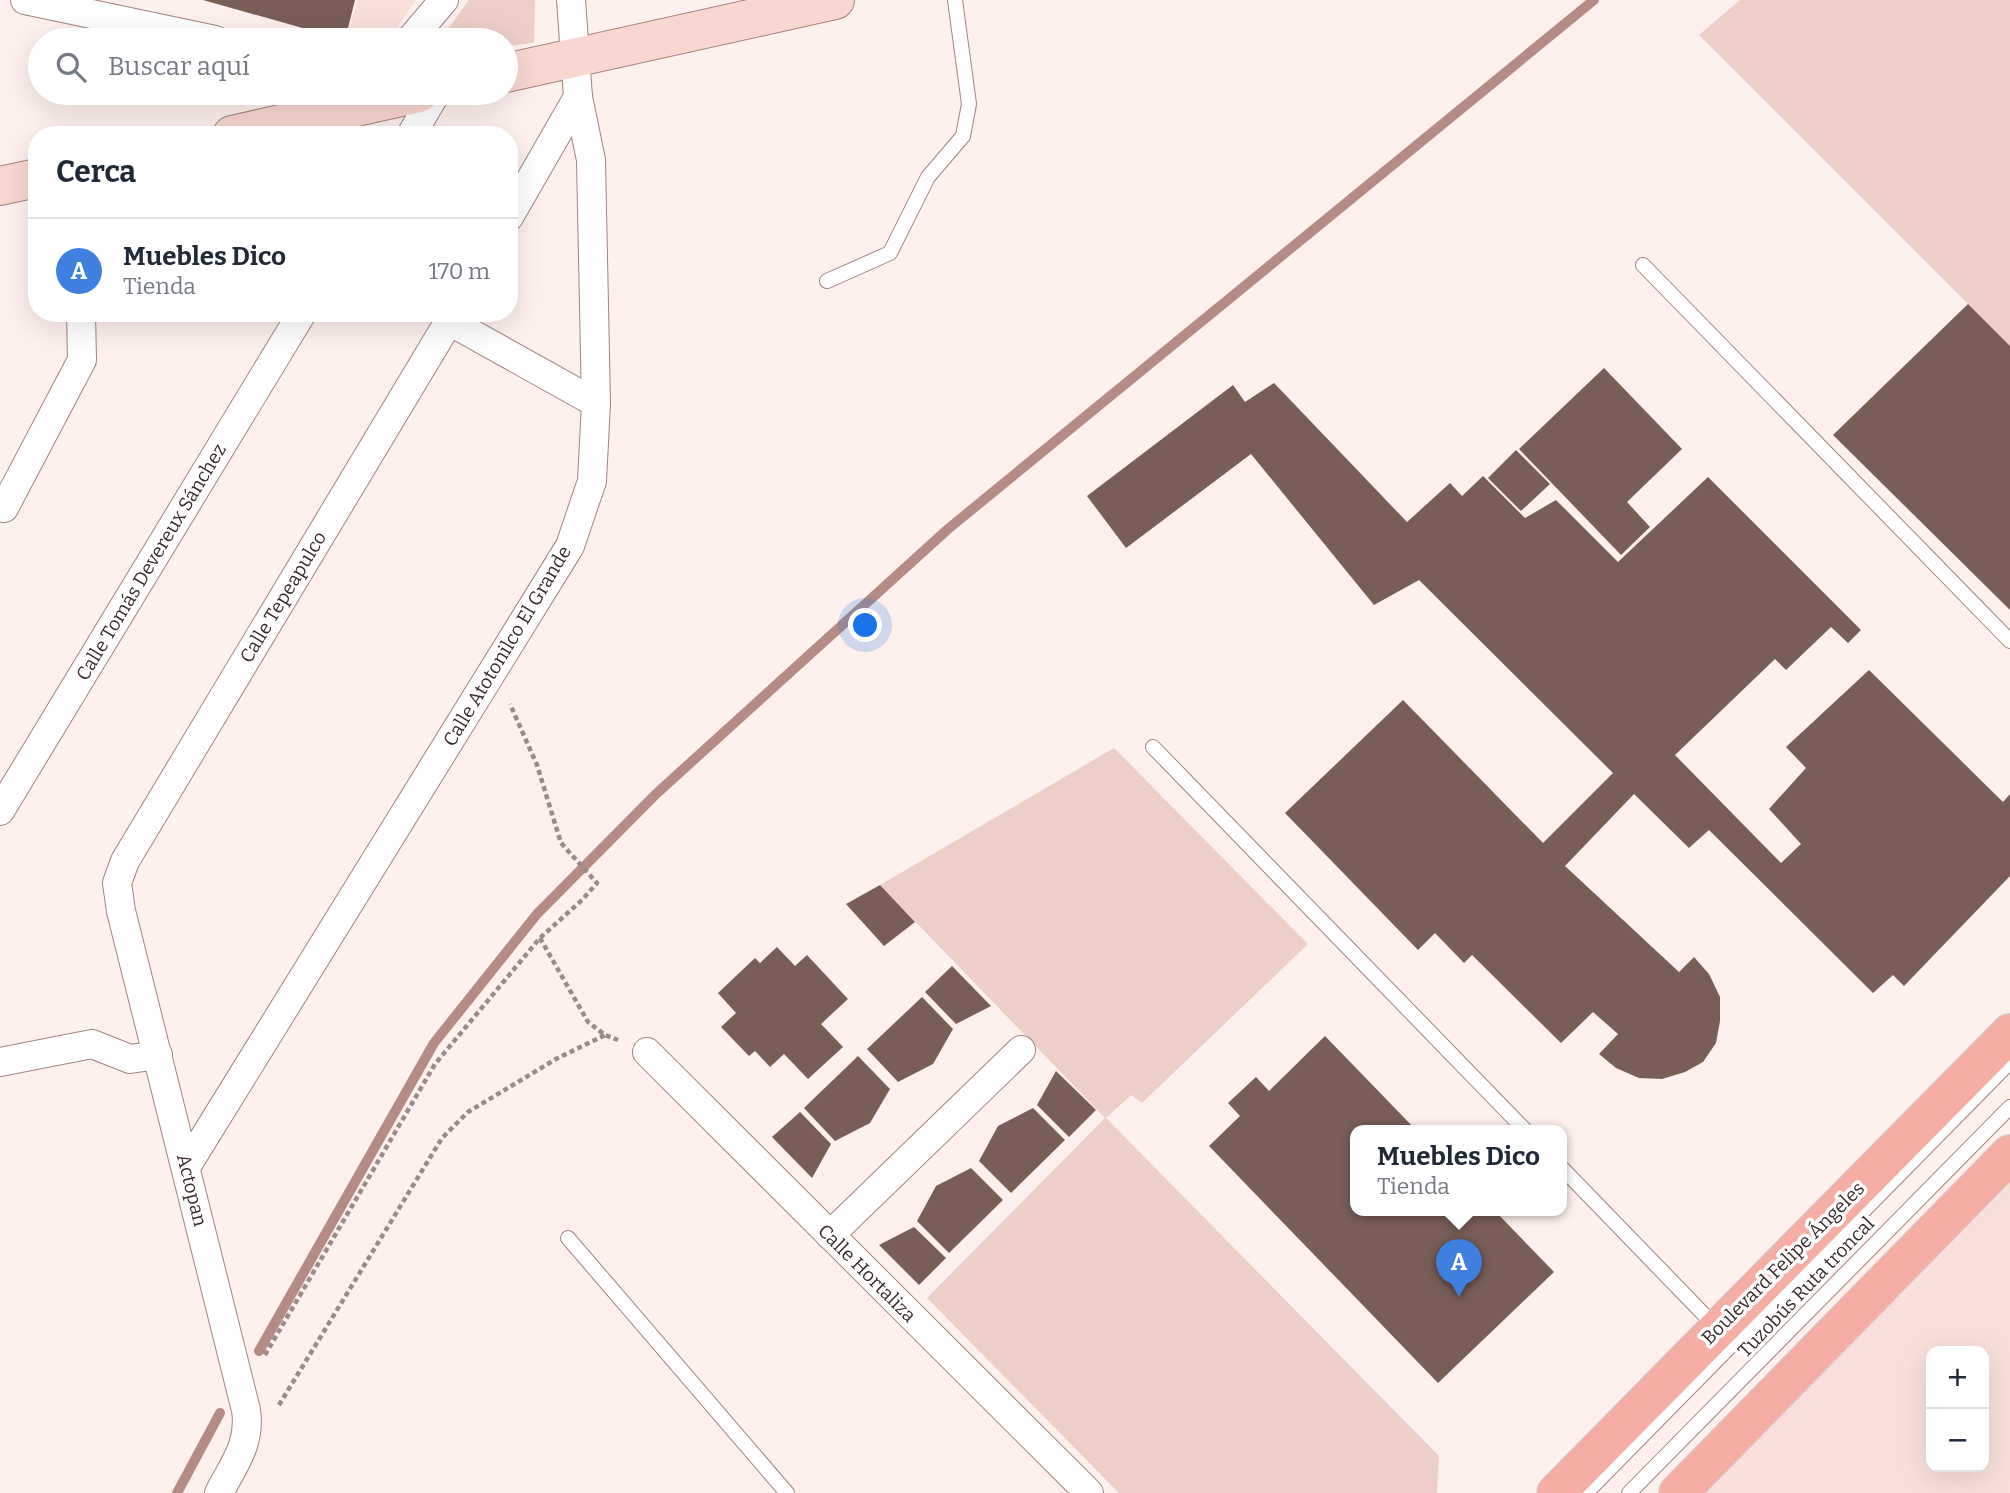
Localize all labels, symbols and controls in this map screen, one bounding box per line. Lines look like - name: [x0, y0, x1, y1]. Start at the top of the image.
- search box: [28, 28, 518, 105]
- icon: search: [52, 48, 90, 86]
- text: Buscar aquí: [108, 51, 250, 82]
- text: Cerca: [56, 154, 136, 190]
- text: Muebles Dico: [123, 241, 286, 272]
- text: A: [71, 257, 87, 285]
- text: 170 m: [428, 257, 490, 285]
- text: Tienda: [123, 272, 196, 300]
- street label: Calle Tomás Devereux Sánchez: [71, 440, 231, 684]
- street label: Calle Tepeapulco: [235, 527, 331, 667]
- street label: Calle Atotonilco El Grande: [438, 542, 576, 750]
- your location: [848, 608, 882, 642]
- popup: [1350, 1125, 1567, 1216]
- text: Muebles Dico: [1377, 1141, 1540, 1172]
- street label: Actopan: [172, 1151, 212, 1229]
- text: Tienda: [1377, 1172, 1450, 1200]
- street label: Boulevard Felipe Ángeles: [1697, 1177, 1869, 1349]
- street label: Tuzobús Ruta troncal: [1733, 1212, 1879, 1362]
- street label: Calle Hortaliza: [813, 1219, 921, 1327]
- pin: A: [1436, 1239, 1482, 1297]
- map controls: [1926, 1346, 1989, 1472]
- button: +: [1926, 1346, 1989, 1409]
- button: −: [1926, 1409, 1989, 1472]

